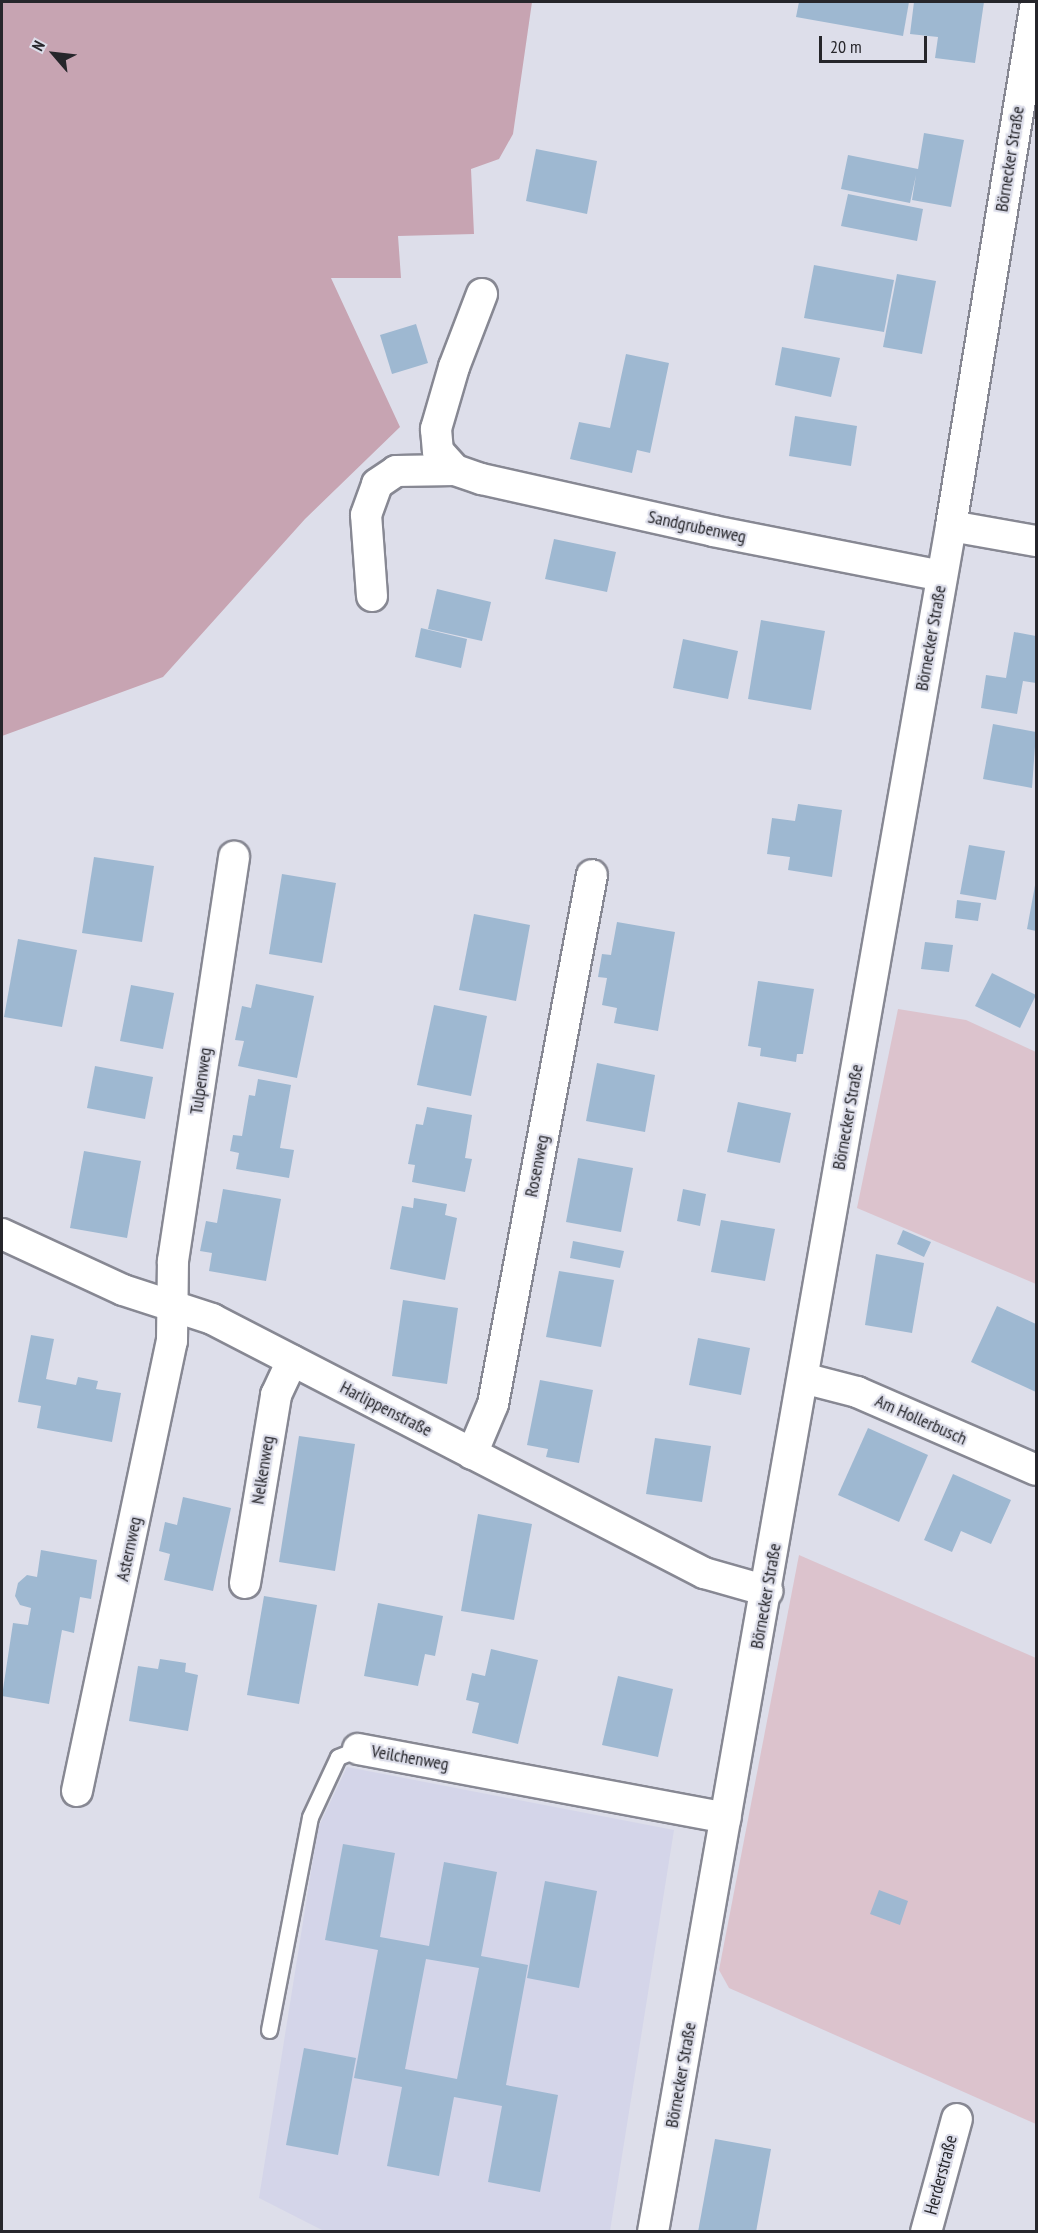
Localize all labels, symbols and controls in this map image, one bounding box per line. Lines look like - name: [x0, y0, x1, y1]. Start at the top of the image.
- north arrow: [24, 24, 84, 84]
- scale bar: [822, 24, 930, 62]
- text: 20 m: [830, 35, 862, 58]
- text: N: [27, 37, 49, 54]
- street label: Börnecker Straße: [991, 105, 1029, 213]
- street label: Sandgrubenweg: [646, 506, 748, 548]
- street label: Börnecker Straße: [911, 584, 951, 692]
- street label: Tulpenweg: [186, 1046, 216, 1116]
- street label: Börnecker Straße: [828, 1063, 868, 1171]
- street label: Rosenweg: [520, 1133, 554, 1199]
- street label: Harlippenstraße: [336, 1377, 436, 1441]
- street label: Am Hollerbusch: [872, 1390, 970, 1450]
- street label: Nelkenweg: [247, 1434, 279, 1506]
- street label: Asternweg: [112, 1515, 146, 1583]
- street label: Börnecker Straße: [746, 1542, 786, 1650]
- street label: Veilchenweg: [370, 1741, 450, 1775]
- street label: Börnecker Straße: [661, 2021, 701, 2129]
- street label: Herderstraße: [920, 2133, 962, 2217]

